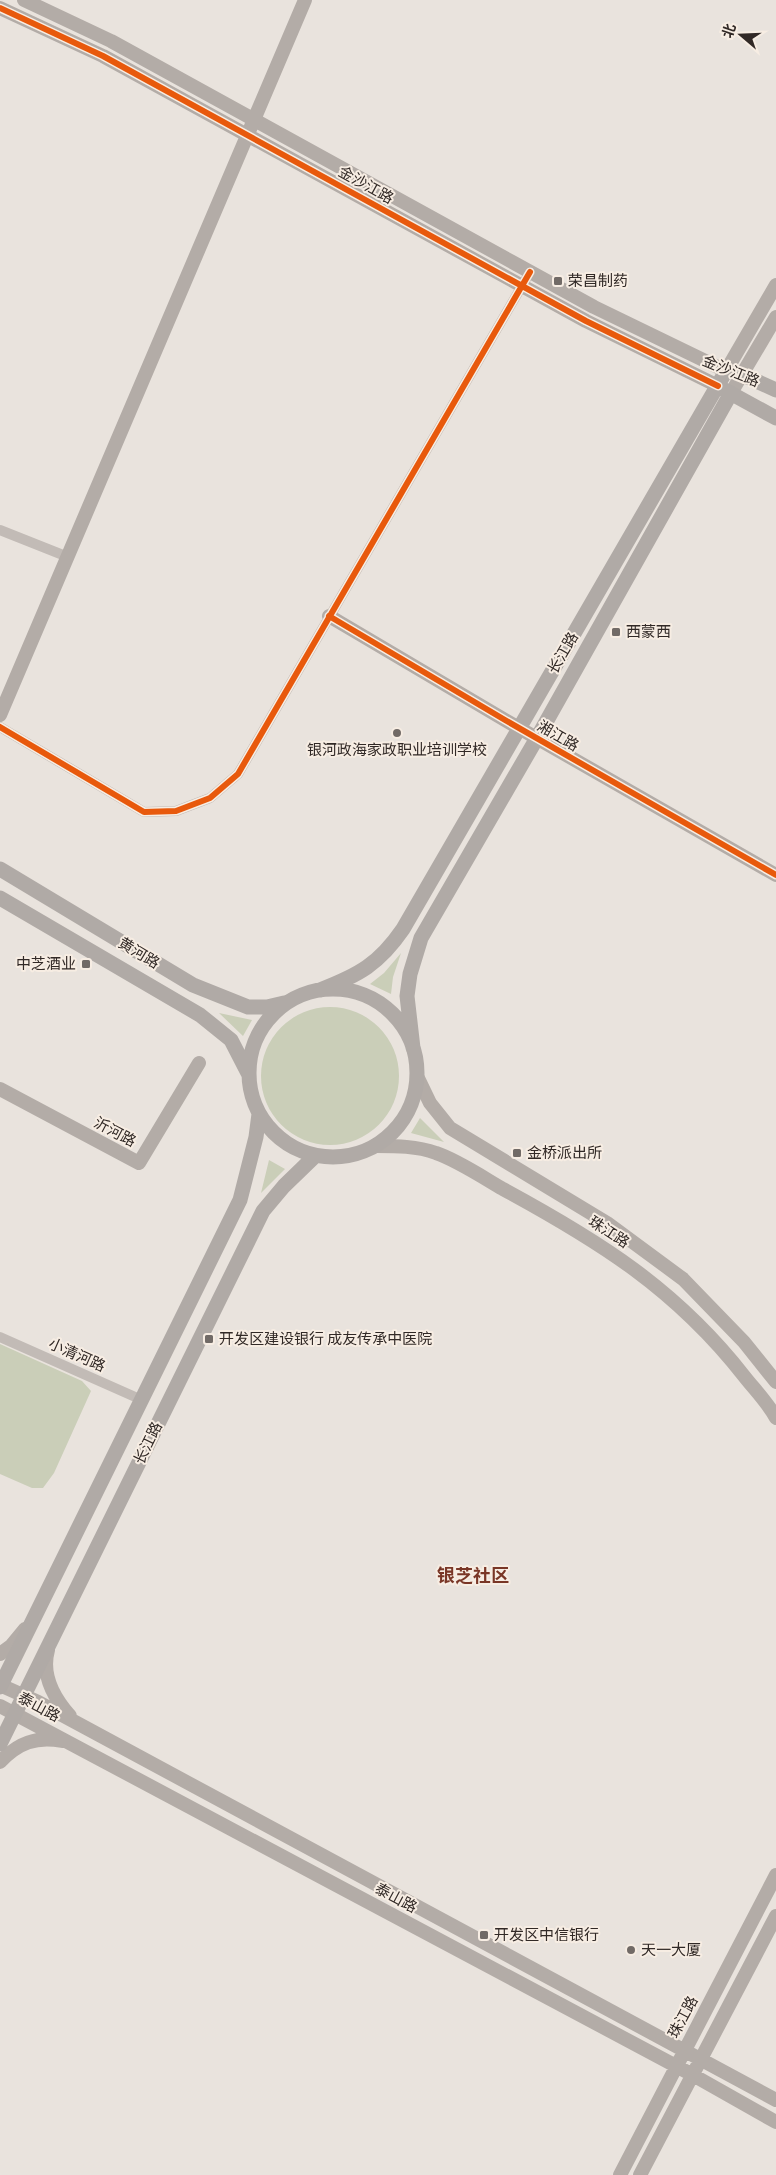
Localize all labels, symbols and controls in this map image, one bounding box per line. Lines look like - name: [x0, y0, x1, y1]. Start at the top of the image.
- north arrow: [716, 10, 766, 60]
- text: 北: [719, 22, 739, 40]
- street label: 金沙江路: [335, 163, 397, 207]
- place label: 荣昌制药: [568, 272, 628, 290]
- marker: 荣昌制药: [552, 275, 564, 287]
- street label: 金沙江路: [700, 351, 762, 391]
- place label: 西蒙西: [626, 623, 671, 641]
- marker: 西蒙西: [610, 626, 622, 638]
- street label: 长江路: [544, 629, 582, 677]
- street label: 湘江路: [534, 717, 582, 755]
- marker: 银河政海家政职业培训学校: [391, 727, 403, 739]
- place label: 银河政海家政职业培训学校: [307, 741, 487, 759]
- street label: 黄河路: [115, 934, 163, 972]
- place label: 中芝酒业: [16, 955, 76, 973]
- marker: 中芝酒业: [80, 958, 92, 970]
- street label: 沂河路: [91, 1113, 139, 1151]
- place label: 金桥派出所: [527, 1144, 602, 1162]
- marker: 金桥派出所: [511, 1147, 523, 1159]
- street label: 珠江路: [585, 1212, 633, 1252]
- place label: 开发区建设银行 成友传承中医院: [219, 1330, 432, 1348]
- marker: 开发区建设银行 成友传承中医院: [203, 1333, 215, 1345]
- street label: 小清河路: [46, 1335, 108, 1375]
- street label: 长江路: [130, 1419, 166, 1467]
- district label: 银芝社区: [437, 1565, 509, 1587]
- street label: 泰山路: [15, 1688, 63, 1726]
- street label: 泰山路: [372, 1879, 420, 1917]
- place label: 开发区中信银行: [494, 1926, 599, 1944]
- marker: 开发区中信银行: [478, 1929, 490, 1941]
- place label: 天一大厦: [641, 1941, 701, 1959]
- marker: 天一大厦: [625, 1944, 637, 1956]
- street label: 珠江路: [664, 1993, 702, 2041]

